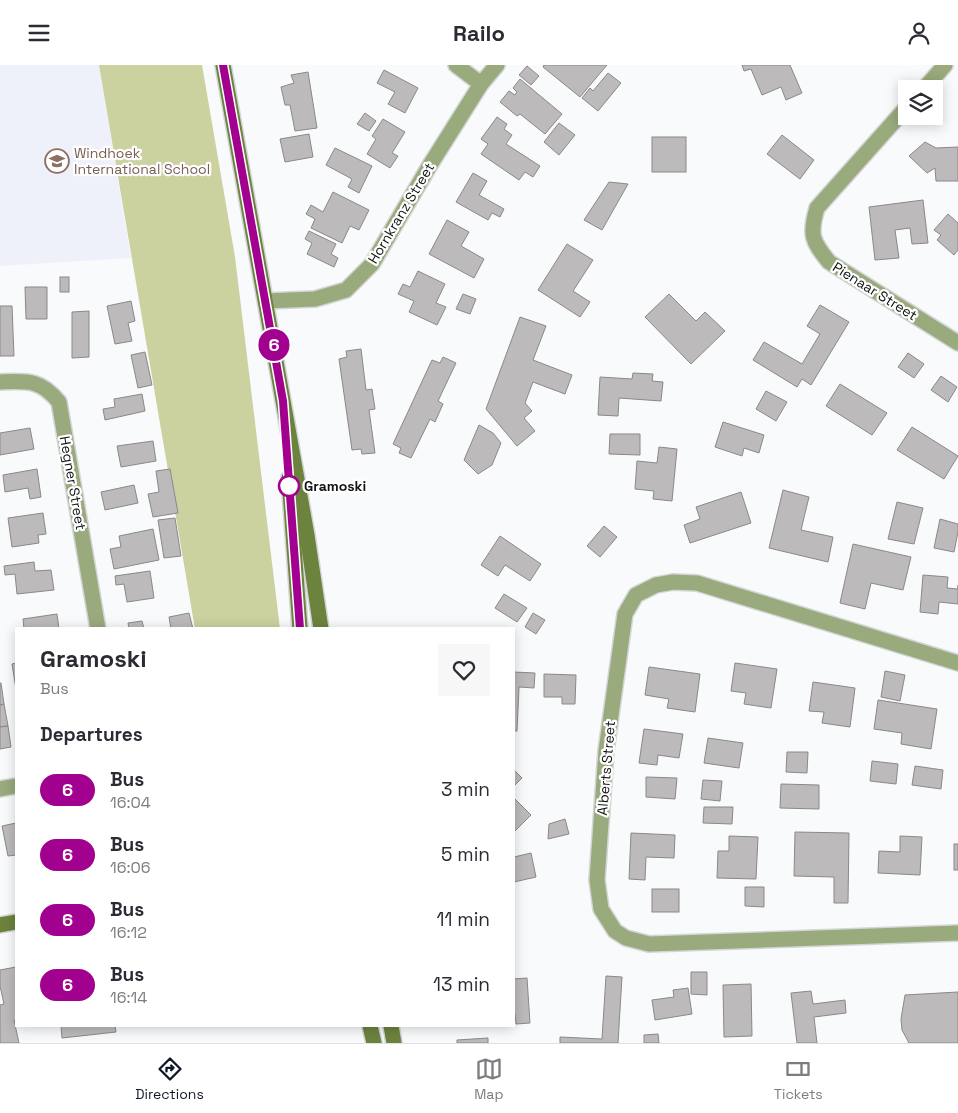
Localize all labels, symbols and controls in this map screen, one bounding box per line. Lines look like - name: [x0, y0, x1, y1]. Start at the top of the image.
- icon: menu: [25, 19, 53, 47]
- text: Railo: [453, 19, 505, 47]
- icon: person: [905, 19, 933, 47]
- map controls: [898, 80, 943, 125]
- button: layers: [898, 80, 943, 125]
- place label: Windhoek International School: [74, 144, 210, 178]
- school or university icon: Windhoek International School: [44, 148, 70, 174]
- street label: Hornkranz Street: [364, 159, 438, 267]
- street label: Pienaar Street: [829, 258, 921, 324]
- line badge: 6: [258, 329, 290, 361]
- text: 6: [268, 333, 280, 356]
- street label: Hegner Street: [56, 435, 90, 531]
- marker: Gramoski: [278, 475, 300, 497]
- place label: Gramoski: [304, 477, 366, 495]
- text: Gramoski: [40, 643, 147, 674]
- button: heart: [438, 644, 490, 696]
- text: Bus: [40, 678, 69, 699]
- street label: Alberts Street: [593, 720, 619, 816]
- text: Departures: [40, 722, 143, 747]
- text: Bus: [110, 767, 144, 792]
- text: 3 min: [441, 777, 490, 802]
- text: 6: [62, 778, 73, 801]
- text: 16:04: [110, 792, 151, 813]
- text: Bus: [110, 832, 144, 857]
- text: 5 min: [441, 842, 490, 867]
- text: 6: [62, 843, 73, 866]
- text: 16:06: [110, 857, 151, 878]
- text: Bus: [110, 897, 144, 922]
- text: 11 min: [437, 907, 490, 932]
- text: 6: [62, 908, 73, 931]
- text: 16:12: [110, 922, 147, 943]
- text: Bus: [110, 962, 144, 987]
- text: 13 min: [433, 972, 490, 997]
- text: 6: [62, 973, 73, 996]
- text: 16:14: [110, 987, 147, 1008]
- tab: Directions: [135, 1055, 204, 1103]
- tab: Map: [474, 1055, 503, 1103]
- tab: Tickets: [774, 1055, 823, 1103]

